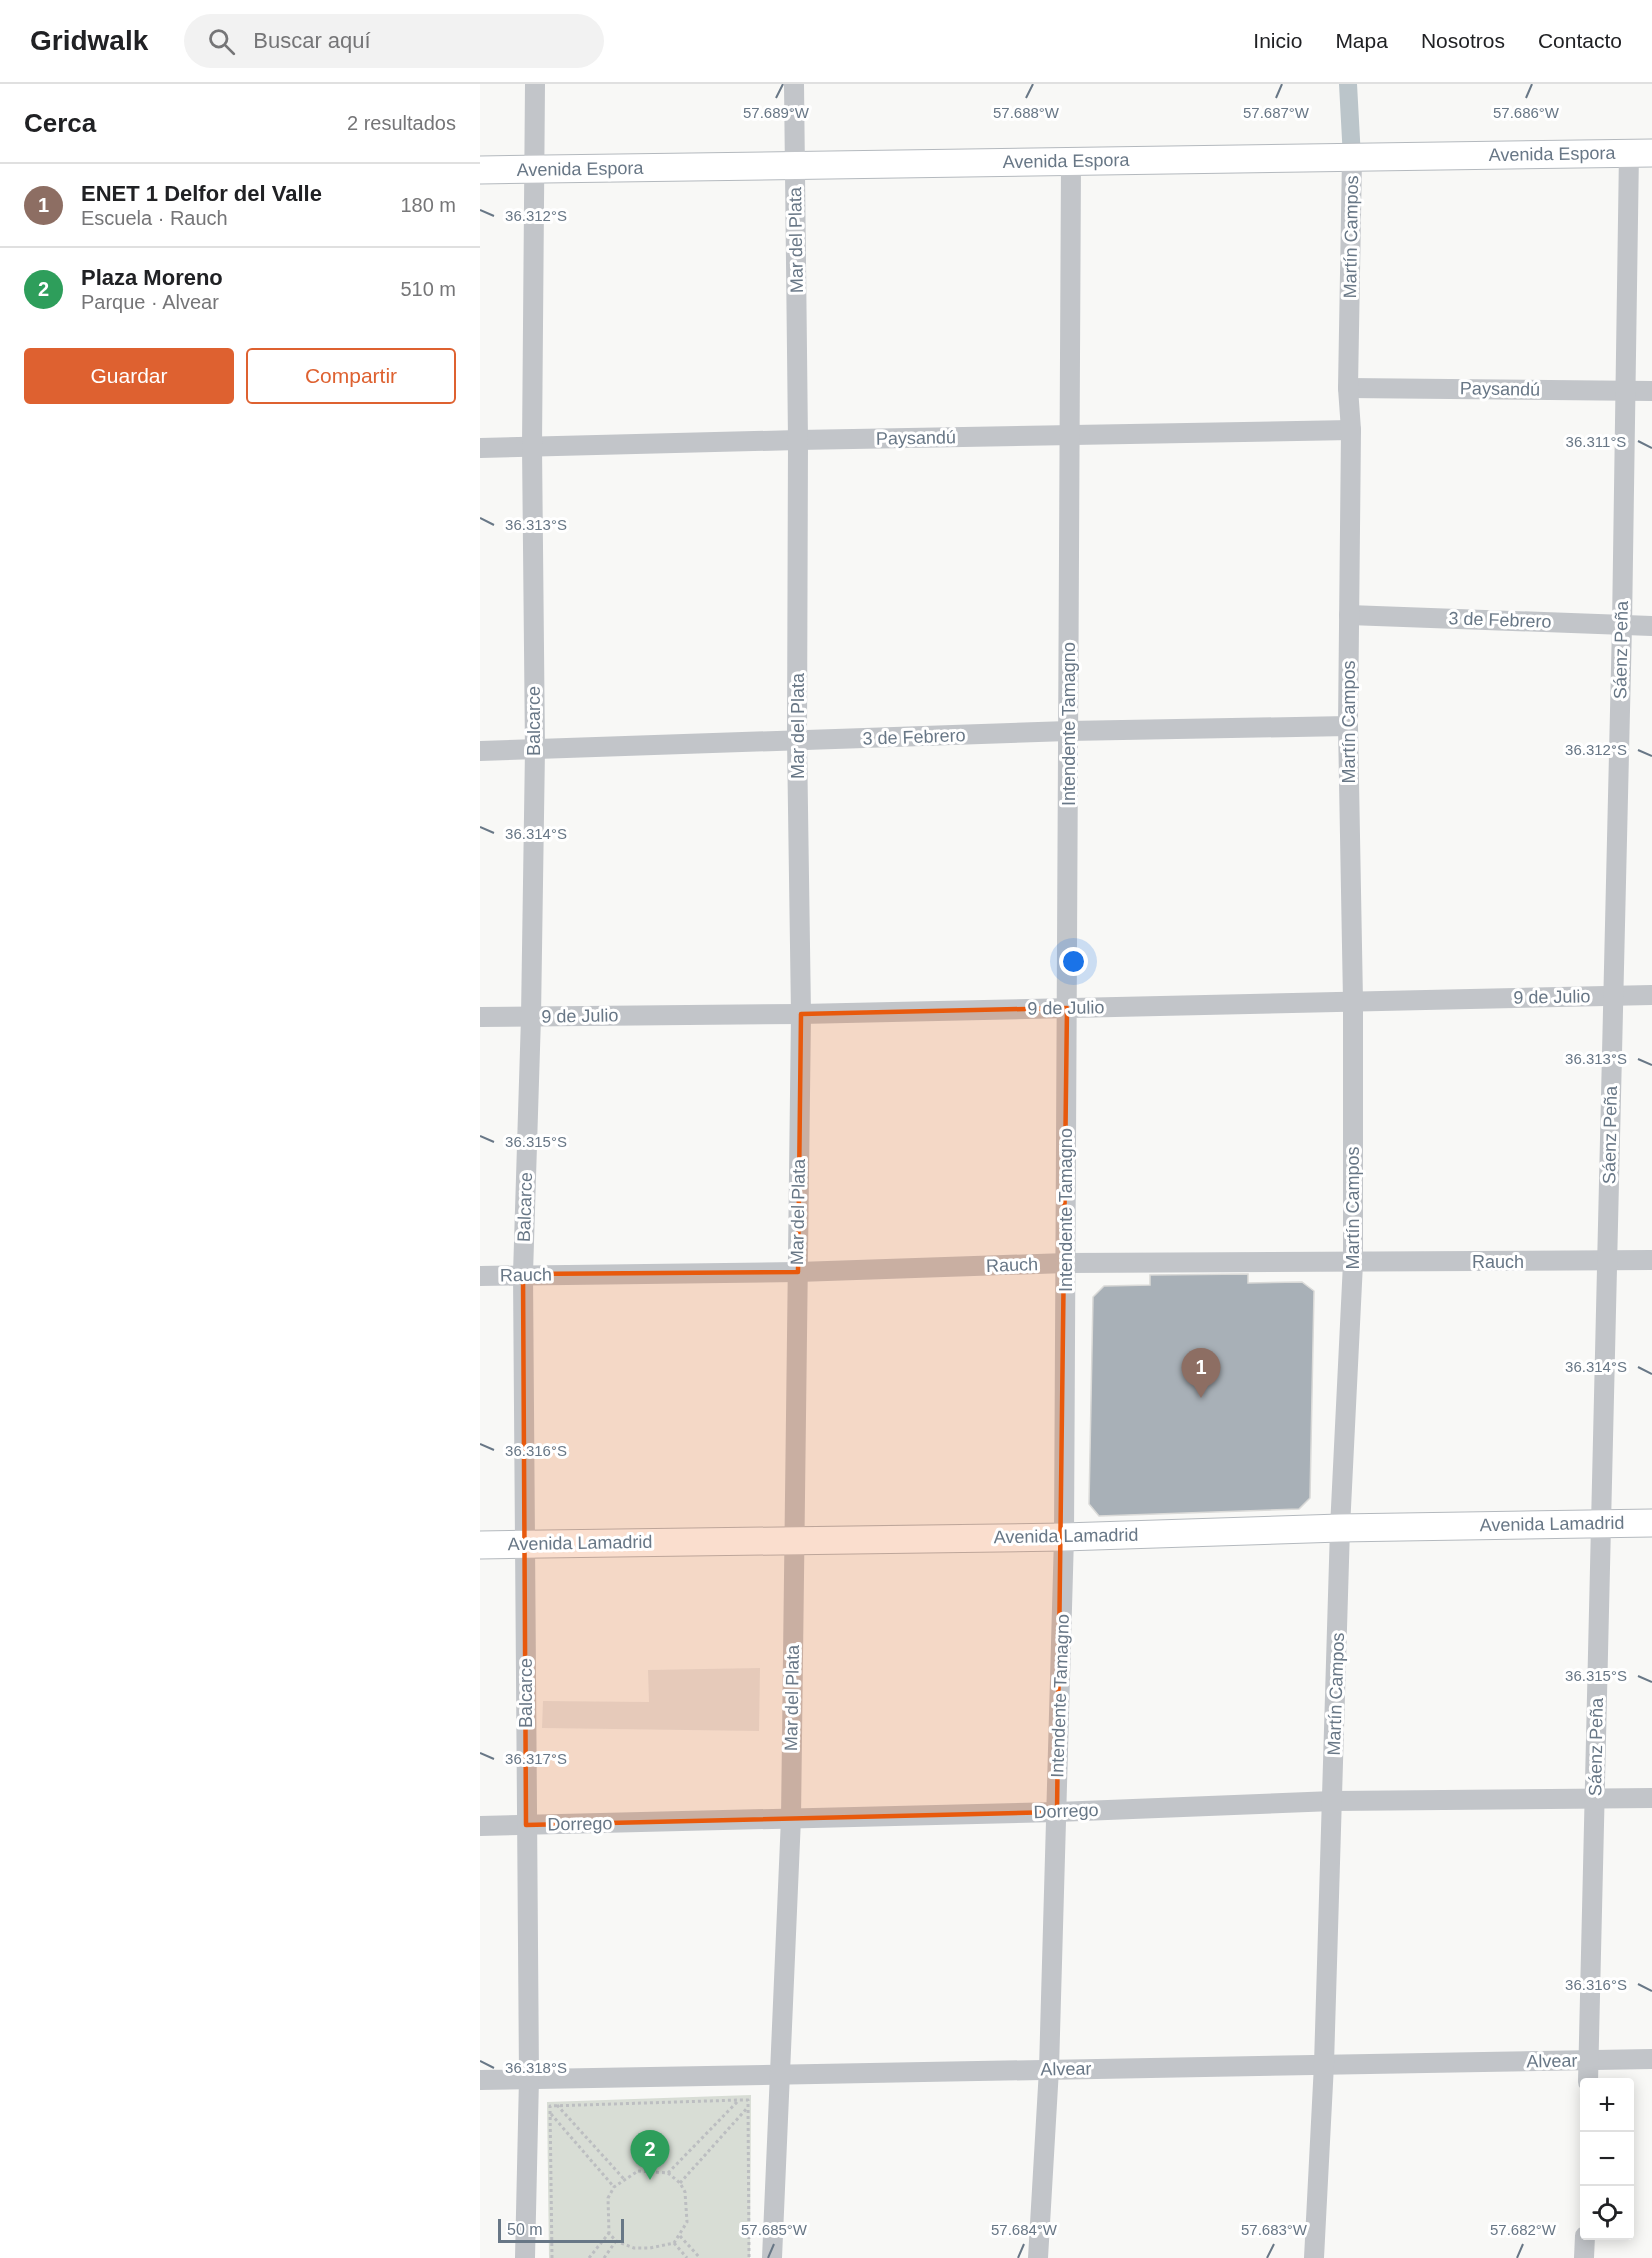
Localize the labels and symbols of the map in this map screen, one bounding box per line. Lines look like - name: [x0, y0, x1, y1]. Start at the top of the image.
- text: 57.689°W: [743, 104, 810, 121]
- text: 57.688°W: [993, 104, 1060, 121]
- text: 57.687°W: [1243, 104, 1310, 121]
- text: 57.686°W: [1493, 104, 1560, 121]
- street label: Avenida Espora: [1488, 143, 1617, 165]
- street label: Avenida Espora: [1002, 150, 1131, 172]
- street label: Avenida Espora: [516, 158, 645, 180]
- street label: Martín Campos: [1340, 175, 1362, 299]
- street label: Mar del Plata: [785, 186, 807, 293]
- text: 36.312°S: [505, 207, 567, 224]
- street label: Paysandú: [1460, 378, 1540, 400]
- street label: Paysandú: [876, 427, 956, 449]
- text: 36.311°S: [1566, 433, 1626, 450]
- text: 36.313°S: [505, 516, 567, 533]
- street label: Sáenz Peña: [1610, 600, 1632, 699]
- street label: 3 de Febrero: [1448, 608, 1552, 632]
- street label: Intendente Tamagno: [1059, 642, 1079, 806]
- street label: Martín Campos: [1339, 660, 1359, 784]
- street label: Mar del Plata: [788, 672, 808, 779]
- street label: Balcarce: [524, 686, 544, 756]
- street label: 3 de Febrero: [862, 725, 966, 749]
- text: 36.312°S: [1565, 741, 1627, 758]
- text: 36.314°S: [505, 825, 567, 842]
- your location: [1059, 947, 1088, 976]
- street label: 9 de Julio: [1513, 986, 1591, 1008]
- street label: 9 de Julio: [1027, 997, 1105, 1019]
- street label: 9 de Julio: [541, 1005, 619, 1027]
- text: 36.313°S: [1565, 1050, 1627, 1067]
- street label: Sáenz Peña: [1599, 1085, 1621, 1184]
- street label: Intendente Tamagno: [1056, 1128, 1076, 1292]
- text: 36.315°S: [505, 1133, 567, 1150]
- street label: Martín Campos: [1343, 1146, 1363, 1270]
- street label: Mar del Plata: [787, 1158, 809, 1265]
- street label: Balcarce: [514, 1172, 536, 1242]
- street label: Rauch: [1472, 1252, 1524, 1272]
- street label: Rauch: [986, 1254, 1038, 1276]
- street label: Rauch: [500, 1265, 552, 1285]
- pin: 1: [1182, 1348, 1220, 1398]
- text: 36.314°S: [1565, 1358, 1627, 1375]
- text: 36.316°S: [505, 1442, 567, 1459]
- street label: Avenida Lamadrid: [1479, 1513, 1625, 1535]
- street label: Avenida Lamadrid: [993, 1525, 1139, 1547]
- street label: Avenida Lamadrid: [507, 1532, 653, 1554]
- street label: Intendente Tamagno: [1047, 1614, 1073, 1778]
- street label: Martín Campos: [1324, 1632, 1348, 1756]
- street label: Mar del Plata: [781, 1644, 803, 1751]
- street label: Balcarce: [516, 1658, 536, 1728]
- text: 36.315°S: [1565, 1667, 1627, 1684]
- street label: Sáenz Peña: [1585, 1697, 1607, 1796]
- text: 36.317°S: [505, 1750, 567, 1767]
- street label: Dorrego: [1033, 1800, 1099, 1822]
- street label: Dorrego: [547, 1813, 613, 1835]
- text: 36.316°S: [1565, 1976, 1627, 1993]
- street label: Alvear: [1526, 2051, 1578, 2071]
- text: 36.318°S: [505, 2059, 567, 2076]
- street label: Alvear: [1040, 2059, 1092, 2079]
- pin: 2: [630, 2130, 670, 2180]
- scale bar: [498, 2216, 624, 2244]
- text: 57.685°W: [741, 2221, 808, 2238]
- text: 57.684°W: [991, 2221, 1058, 2238]
- text: 57.683°W: [1241, 2221, 1308, 2238]
- text: 57.682°W: [1490, 2221, 1557, 2238]

